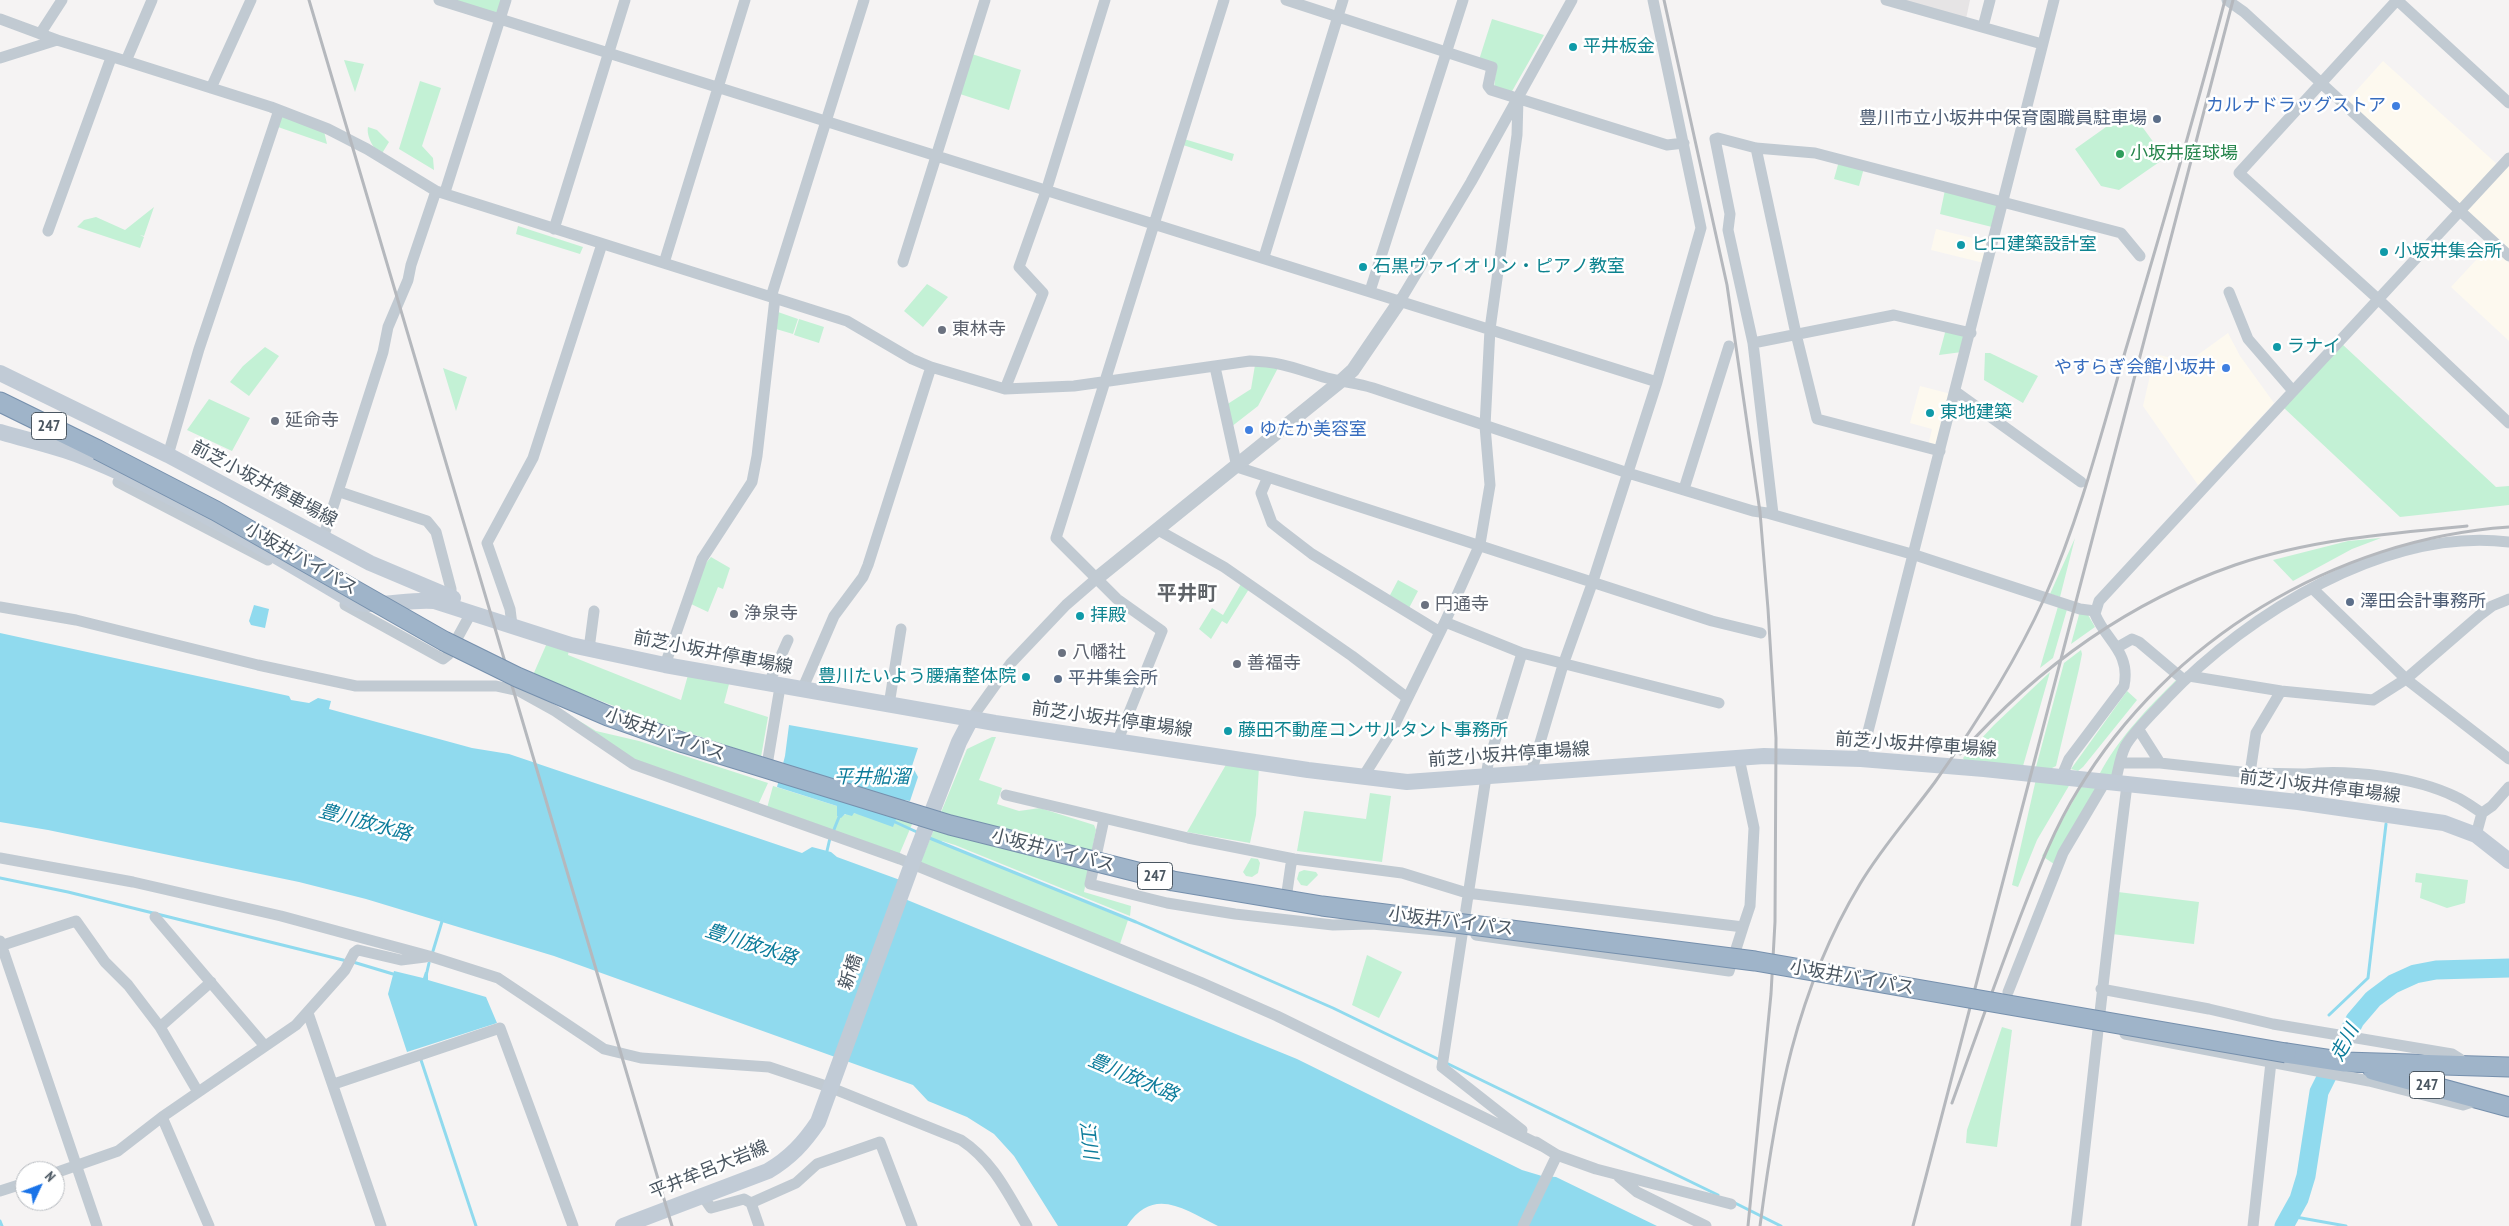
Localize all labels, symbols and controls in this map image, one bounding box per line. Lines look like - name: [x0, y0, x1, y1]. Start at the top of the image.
- place label: 平井板金: [1583, 36, 1655, 58]
- marker: 平井板金: [1567, 41, 1579, 53]
- place label: カルナドラッグストア: [2206, 95, 2386, 117]
- marker: カルナドラッグストア: [2390, 100, 2402, 112]
- place label: 豊川市立小坂井中保育園職員駐車場: [1859, 108, 2147, 130]
- marker: 豊川市立小坂井中保育園職員駐車場: [2151, 113, 2163, 125]
- place label: 小坂井庭球場: [2130, 143, 2238, 165]
- marker: 小坂井庭球場: [2114, 148, 2126, 160]
- place label: ヒロ建築設計室: [1971, 234, 2097, 256]
- marker: ヒロ建築設計室: [1955, 239, 1967, 251]
- place label: 小坂井集会所: [2394, 241, 2502, 263]
- marker: 小坂井集会所: [2378, 246, 2390, 258]
- place label: 石黒ヴァイオリン・ピアノ教室: [1373, 256, 1625, 278]
- marker: 石黒ヴァイオリン・ピアノ教室: [1357, 261, 1369, 273]
- place label: 東林寺: [952, 319, 1006, 341]
- marker: 東林寺: [936, 324, 948, 336]
- place label: ラナイ: [2287, 336, 2341, 358]
- marker: ラナイ: [2271, 341, 2283, 353]
- place label: やすらぎ会館小坂井: [2054, 357, 2216, 379]
- marker: やすらぎ会館小坂井: [2220, 362, 2232, 374]
- place label: 東地建築: [1940, 402, 2012, 424]
- marker: 東地建築: [1924, 407, 1936, 419]
- place label: 延命寺: [285, 410, 339, 432]
- road number: 247: [32, 412, 66, 440]
- marker: 延命寺: [269, 415, 281, 427]
- place label: ゆたか美容室: [1259, 419, 1367, 441]
- marker: ゆたか美容室: [1243, 424, 1255, 436]
- street label: 前芝小坂井停車場線: [187, 436, 341, 532]
- street label: 小坂井バイパス: [241, 518, 361, 600]
- district label: 平井町: [1157, 582, 1217, 606]
- place label: 澤田会計事務所: [2360, 591, 2486, 613]
- place label: 円通寺: [1435, 594, 1489, 616]
- marker: 澤田会計事務所: [2344, 596, 2356, 608]
- marker: 円通寺: [1419, 599, 1431, 611]
- place label: 浄泉寺: [744, 603, 798, 625]
- place label: 拝殿: [1090, 605, 1126, 627]
- marker: 浄泉寺: [728, 608, 740, 620]
- marker: 拝殿: [1074, 610, 1086, 622]
- street label: 前芝小坂井停車場線: [631, 627, 795, 679]
- place label: 八幡社: [1072, 642, 1126, 664]
- marker: 八幡社: [1056, 647, 1068, 659]
- place label: 善福寺: [1247, 653, 1301, 675]
- marker: 善福寺: [1231, 658, 1243, 670]
- place label: 豊川たいよう腰痛整体院: [818, 666, 1016, 688]
- place label: 平井集会所: [1068, 668, 1158, 690]
- marker: 豊川たいよう腰痛整体院: [1020, 671, 1032, 683]
- marker: 平井集会所: [1052, 673, 1064, 685]
- street label: 前芝小坂井停車場線: [1030, 698, 1194, 742]
- street label: 小坂井バイパス: [602, 704, 728, 766]
- place label: 藤田不動産コンサルタント事務所: [1238, 720, 1508, 742]
- marker: 藤田不動産コンサルタント事務所: [1222, 725, 1234, 737]
- street label: 前芝小坂井停車場線: [1834, 729, 1998, 761]
- street label: 前芝小坂井停車場線: [1427, 739, 1591, 771]
- street label: 前芝小坂井停車場線: [2238, 766, 2402, 808]
- water label: 平井船溜: [834, 767, 910, 789]
- water label: 豊川放水路: [316, 800, 414, 846]
- street label: 小坂井バイパス: [989, 825, 1117, 877]
- road number: 247: [1138, 862, 1172, 889]
- street label: 小坂井バイパス: [1387, 904, 1515, 940]
- water label: 豊川放水路: [702, 919, 800, 971]
- street label: 新橋: [835, 951, 867, 993]
- street label: 小坂井バイパス: [1788, 956, 1916, 1000]
- water label: 走川: [2326, 1021, 2364, 1065]
- water label: 豊川放水路: [1085, 1049, 1181, 1107]
- road number: 247: [2410, 1072, 2444, 1098]
- water label: 江川: [1074, 1120, 1102, 1160]
- street label: 平井牟呂大岩線: [647, 1136, 771, 1204]
- north arrow: [15, 1161, 65, 1211]
- text: N: [41, 1168, 59, 1185]

